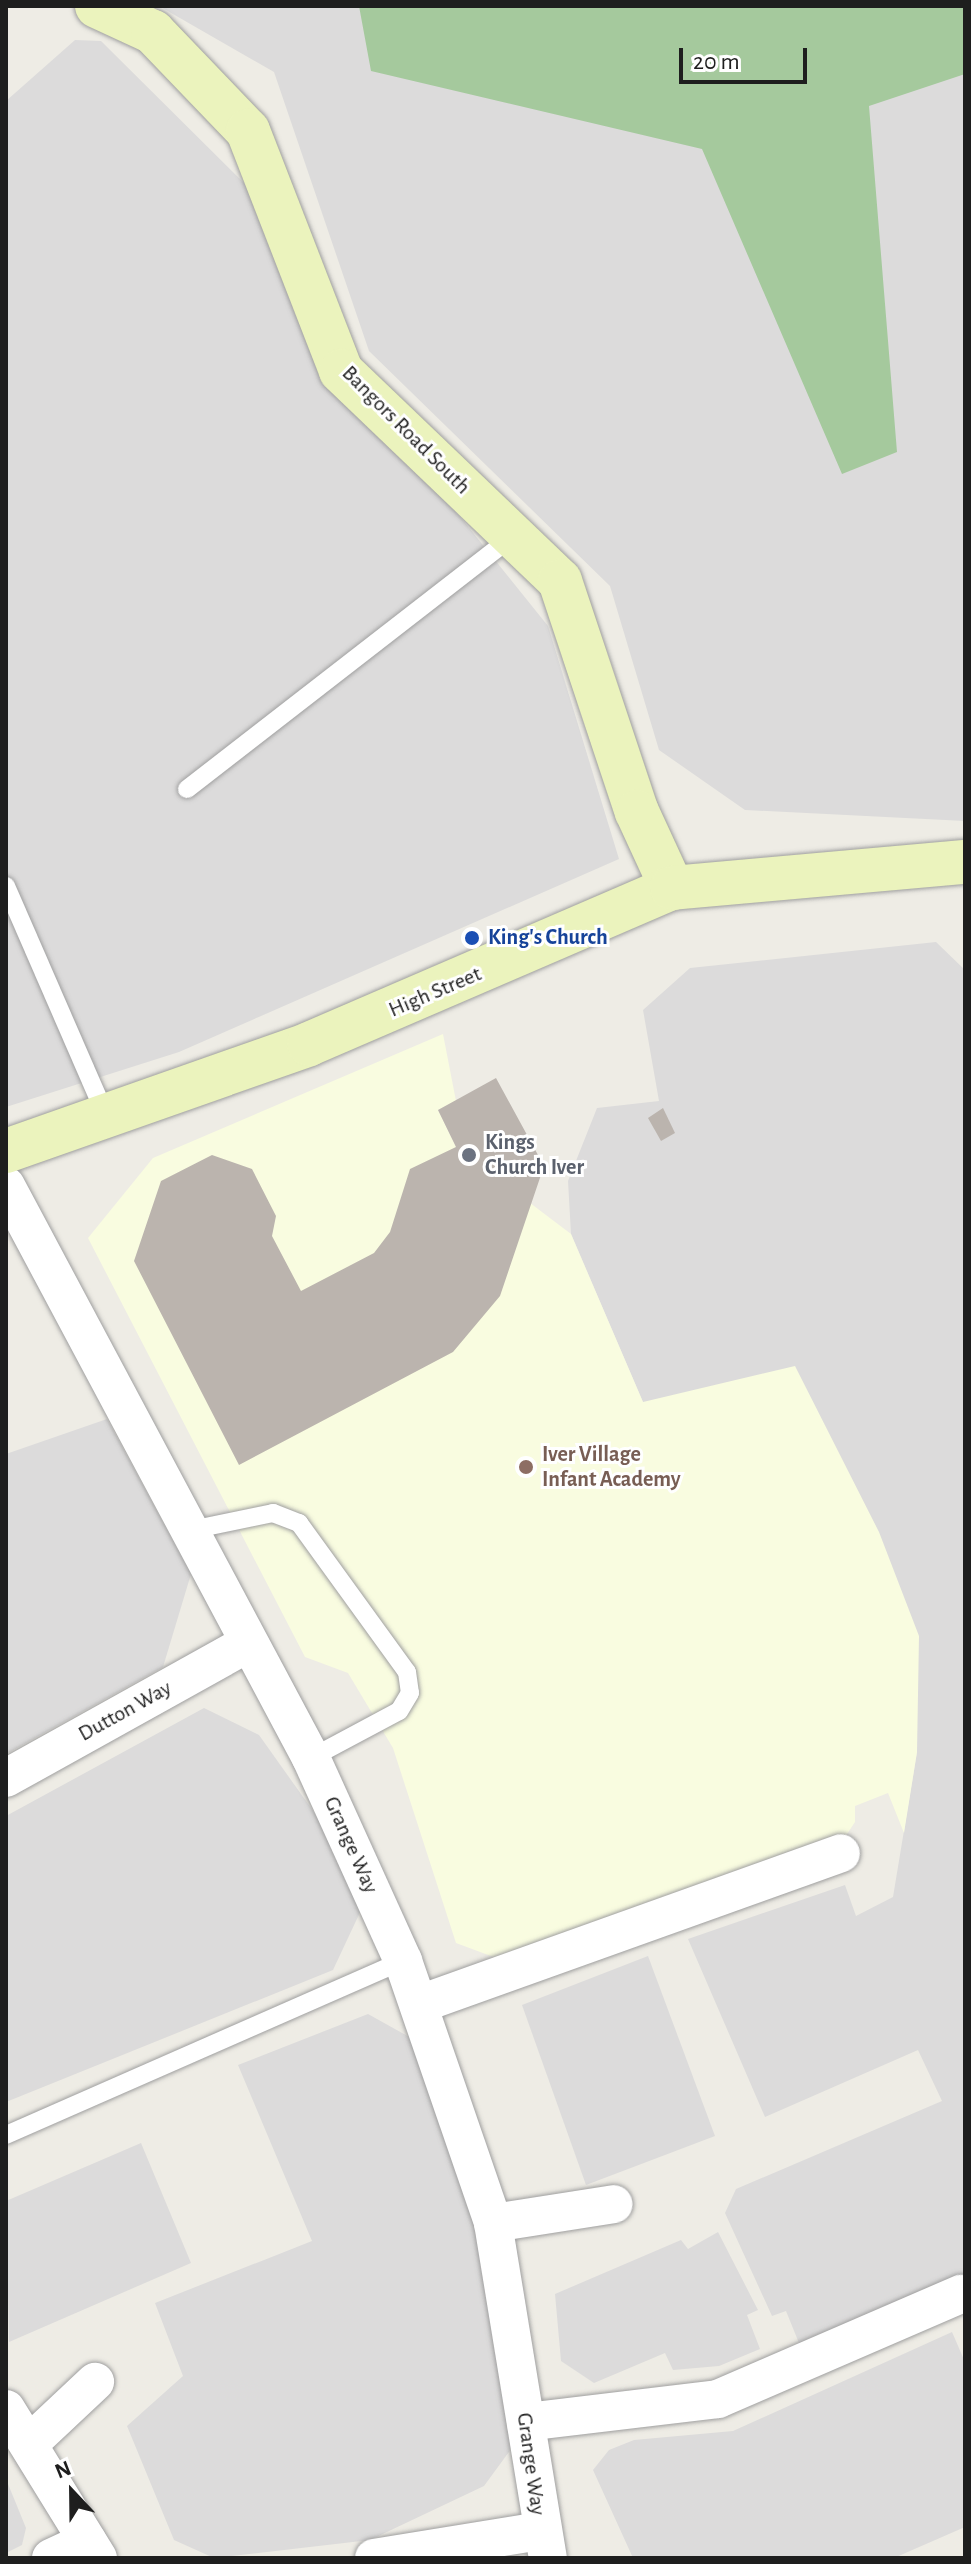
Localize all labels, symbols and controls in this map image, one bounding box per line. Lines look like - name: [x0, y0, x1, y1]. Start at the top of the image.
- scale bar: [683, 32, 811, 82]
- text: 20 m: [693, 50, 740, 74]
- street label: Bangors Road South: [336, 360, 476, 500]
- place label: King's Church: [488, 925, 608, 951]
- marker: King's Church: [463, 929, 481, 947]
- street label: High Street: [385, 961, 485, 1023]
- place label: Kings Church Iver: [485, 1129, 584, 1180]
- marker: Kings Church Iver: [460, 1146, 478, 1164]
- place label: Iver Village Infant Academy: [542, 1441, 681, 1492]
- marker: Iver Village Infant Academy: [517, 1458, 535, 1476]
- street label: Dutton Way: [74, 1675, 176, 1747]
- street label: Grange Way: [318, 1793, 384, 1897]
- street label: Grange Way: [511, 2411, 551, 2517]
- north arrow: [32, 2452, 112, 2532]
- text: N: [52, 2457, 74, 2483]

